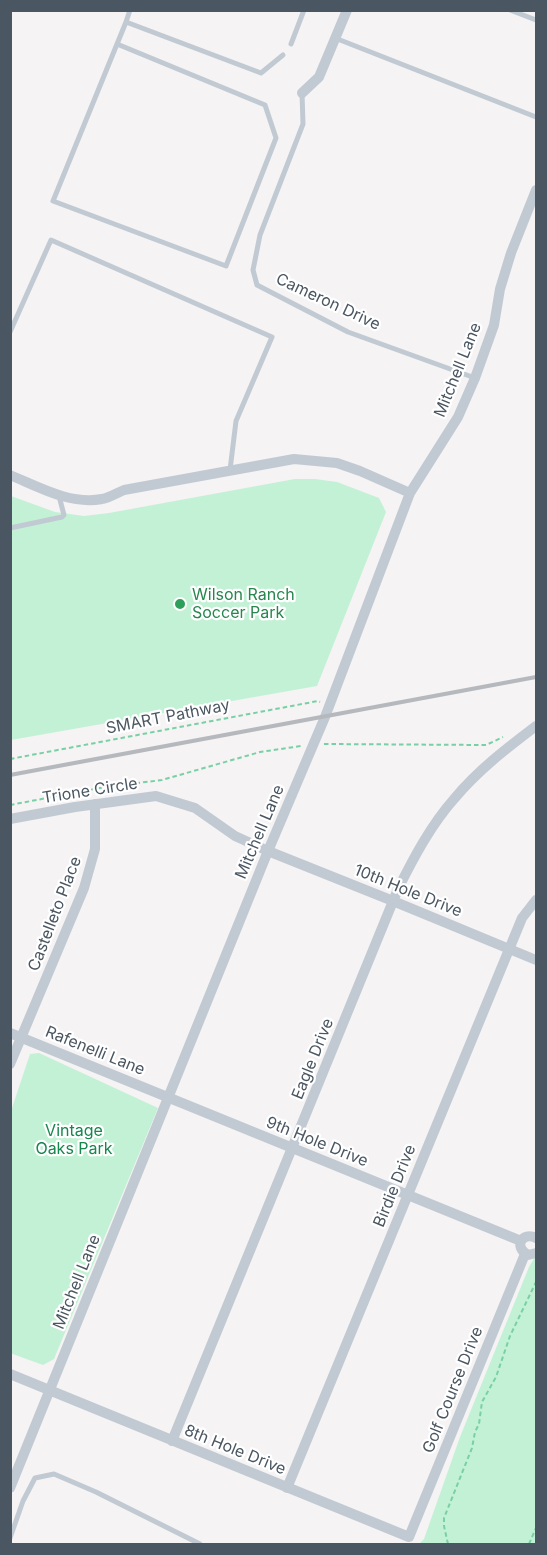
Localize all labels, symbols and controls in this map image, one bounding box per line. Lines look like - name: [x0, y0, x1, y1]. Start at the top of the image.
- street label: Cameron Drive: [273, 269, 383, 335]
- street label: Mitchell Lane: [430, 320, 486, 420]
- place label: Wilson Ranch Soccer Park: [192, 585, 295, 623]
- marker: Wilson Ranch Soccer Park: [173, 597, 187, 611]
- street label: SMART Pathway: [105, 696, 231, 738]
- street label: Trione Circle: [41, 774, 139, 808]
- street label: Mitchell Lane: [232, 782, 288, 882]
- street label: Castelleto Place: [24, 854, 86, 974]
- street label: 10th Hole Drive: [351, 861, 465, 921]
- street label: Eagle Drive: [288, 1016, 338, 1102]
- street label: Rafenelli Lane: [42, 1022, 148, 1080]
- street label: 9th Hole Drive: [263, 1113, 371, 1171]
- park label: Vintage Oaks Park: [35, 1121, 113, 1159]
- street label: Birdie Drive: [370, 1142, 420, 1230]
- street label: Mitchell Lane: [49, 1232, 105, 1332]
- street label: Golf Course Drive: [419, 1324, 487, 1456]
- street label: 8th Hole Drive: [181, 1421, 289, 1479]

